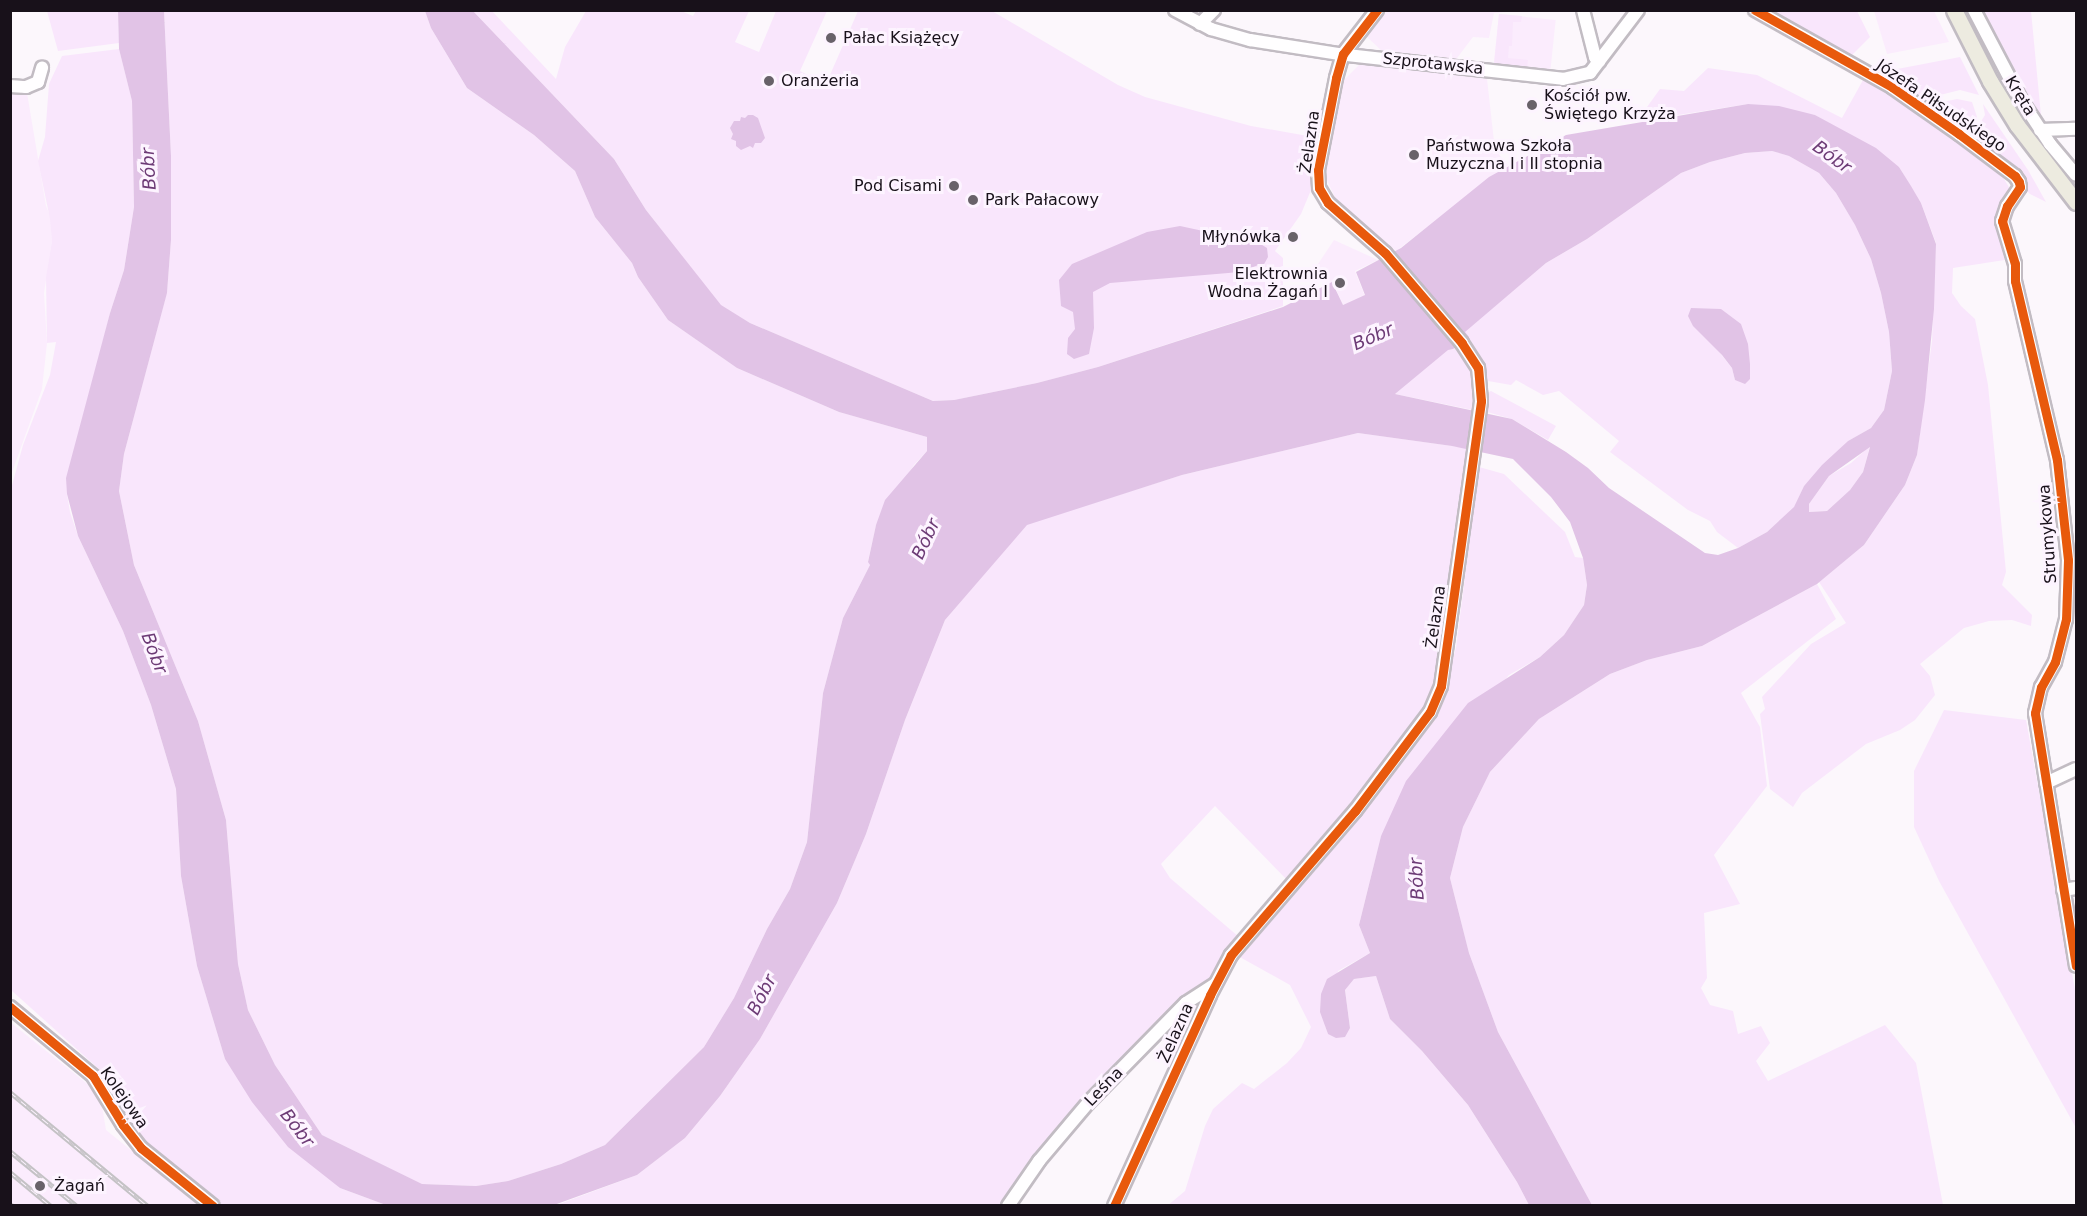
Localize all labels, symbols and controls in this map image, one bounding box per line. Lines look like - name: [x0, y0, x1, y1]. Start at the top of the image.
- place label: Pałac Książęcy: [843, 28, 960, 48]
- marker: Pałac Książęcy: [824, 31, 838, 45]
- street label: Szprotawska: [1382, 49, 1484, 79]
- street label: Józefa Piłsudskiego: [1873, 56, 2009, 156]
- place label: Oranżeria: [781, 71, 859, 91]
- street label: Kręta: [2001, 73, 2039, 119]
- marker: Oranżeria: [762, 74, 776, 88]
- place label: Kościół pw. Świętego Krzyża: [1544, 86, 1676, 124]
- marker: Kościół pw. Świętego Krzyża: [1525, 98, 1539, 112]
- street label: Żelazna: [1296, 109, 1324, 175]
- place label: Państwowa Szkoła Muzyczna I i II stopnia: [1426, 136, 1603, 174]
- water label: Bóbr: [1809, 136, 1855, 178]
- water label: Bóbr: [137, 147, 161, 191]
- marker: Państwowa Szkoła Muzyczna I i II stopnia: [1407, 148, 1421, 162]
- place label: Pod Cisami: [854, 176, 942, 196]
- marker: Pod Cisami: [947, 179, 961, 193]
- place label: Park Pałacowy: [985, 190, 1099, 210]
- marker: Park Pałacowy: [966, 193, 980, 207]
- place label: Młynówka: [1201, 227, 1281, 247]
- marker: Młynówka: [1286, 230, 1300, 244]
- place label: Elektrownia Wodna Żagań I: [1207, 264, 1328, 302]
- marker: Elektrownia Wodna Żagań I: [1333, 276, 1347, 290]
- water label: Bóbr: [1349, 319, 1397, 355]
- street label: Strumykowa: [2035, 484, 2061, 584]
- water label: Bóbr: [907, 515, 945, 563]
- street label: Żelazna: [1422, 584, 1450, 650]
- water label: Bóbr: [136, 629, 172, 677]
- water label: Bóbr: [1405, 857, 1429, 901]
- water label: Bóbr: [743, 971, 781, 1019]
- street label: Żelazna: [1154, 1000, 1198, 1066]
- street label: Kolejowa: [96, 1063, 152, 1133]
- street label: Leśna: [1081, 1064, 1127, 1110]
- water label: Bóbr: [276, 1105, 318, 1151]
- place label: Żagań: [54, 1176, 105, 1196]
- marker: Żagań: [31, 1177, 49, 1195]

